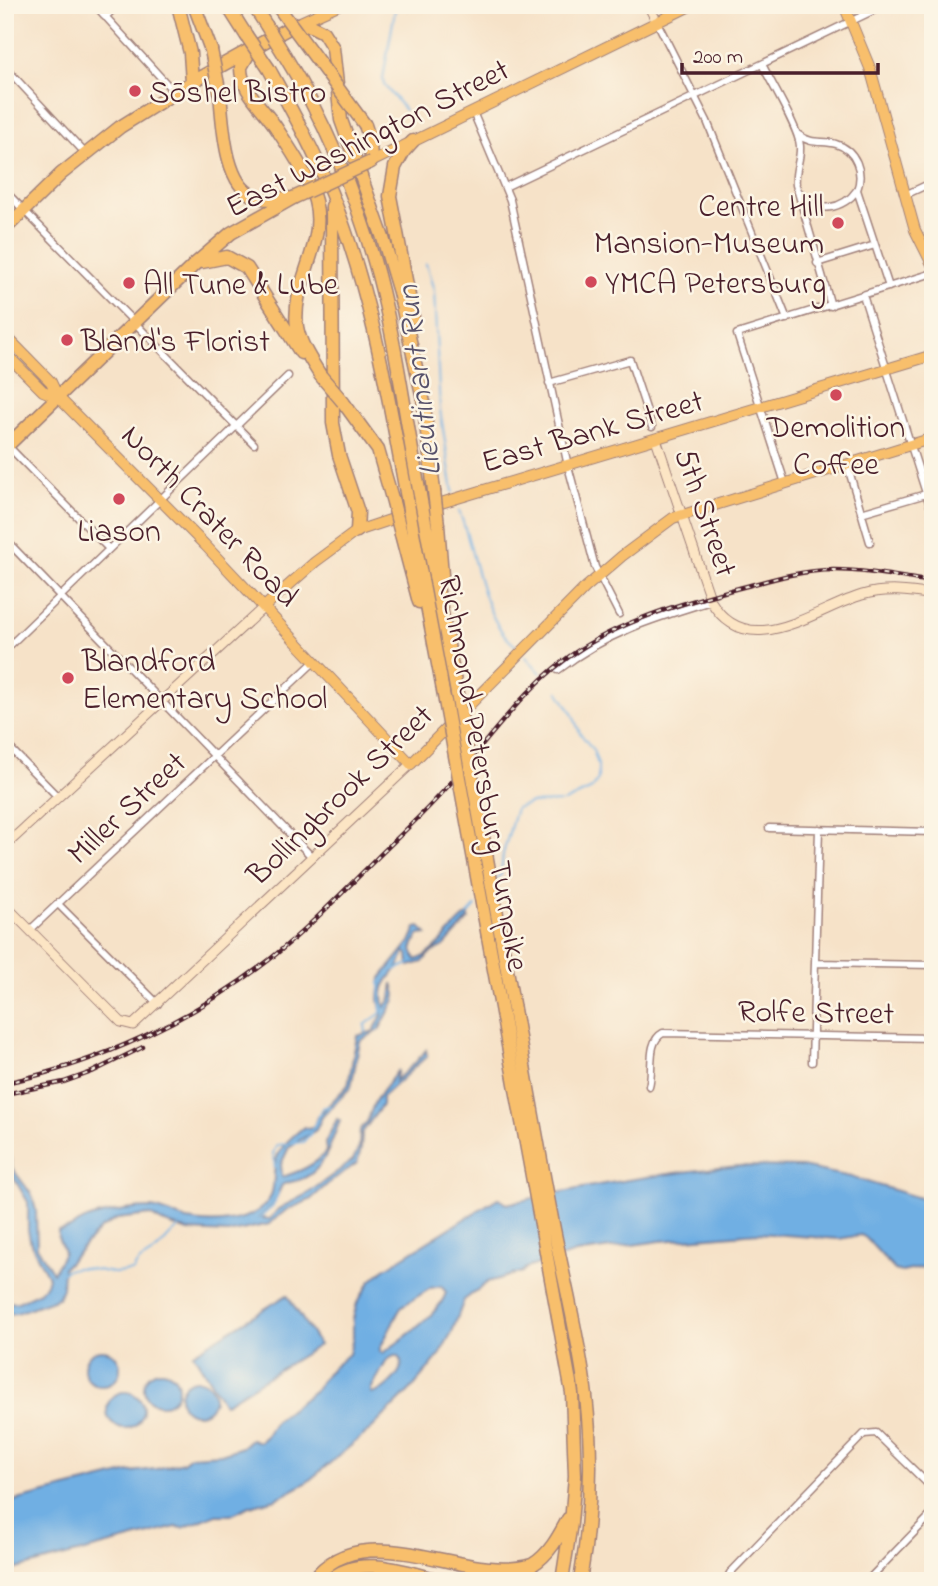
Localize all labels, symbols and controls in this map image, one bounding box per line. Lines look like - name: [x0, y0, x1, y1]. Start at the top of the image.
- scale bar: [682, 32, 878, 76]
- text: 200 m: [693, 43, 743, 73]
- street label: East Washington Street: [218, 48, 519, 232]
- place label: Sōshel Bistro: [149, 71, 326, 118]
- marker: Sōshel Bistro: [127, 83, 143, 99]
- place label: Centre Hill Mansion-Museum: [594, 185, 824, 269]
- marker: Centre Hill Mansion-Museum: [830, 215, 846, 231]
- place label: YMCA Petersburg: [605, 262, 826, 309]
- place label: All Tune & Lube: [143, 263, 339, 310]
- marker: YMCA Petersburg: [583, 274, 599, 290]
- marker: All Tune & Lube: [121, 275, 137, 291]
- water label: Lieutinant Run: [385, 281, 456, 479]
- place label: Bland's Florist: [80, 320, 270, 367]
- marker: Bland's Florist: [59, 332, 75, 348]
- street label: East Bank Street: [476, 379, 710, 488]
- marker: Demolition Coffee: [828, 387, 844, 403]
- place label: Demolition Coffee: [766, 406, 905, 490]
- street label: North Crater Road: [108, 415, 309, 620]
- street label: 5th Street: [660, 443, 748, 584]
- marker: Liason: [111, 491, 127, 507]
- place label: Liason: [77, 510, 161, 557]
- street label: Richmond-Petersburg Turnpike: [424, 572, 540, 976]
- place label: Blandford Elementary School: [81, 640, 327, 724]
- marker: Blandford Elementary School: [60, 670, 76, 686]
- street label: Bollingbrook Street: [236, 695, 446, 899]
- street label: Miller Street: [58, 741, 199, 878]
- street label: Rolfe Street: [737, 990, 895, 1039]

